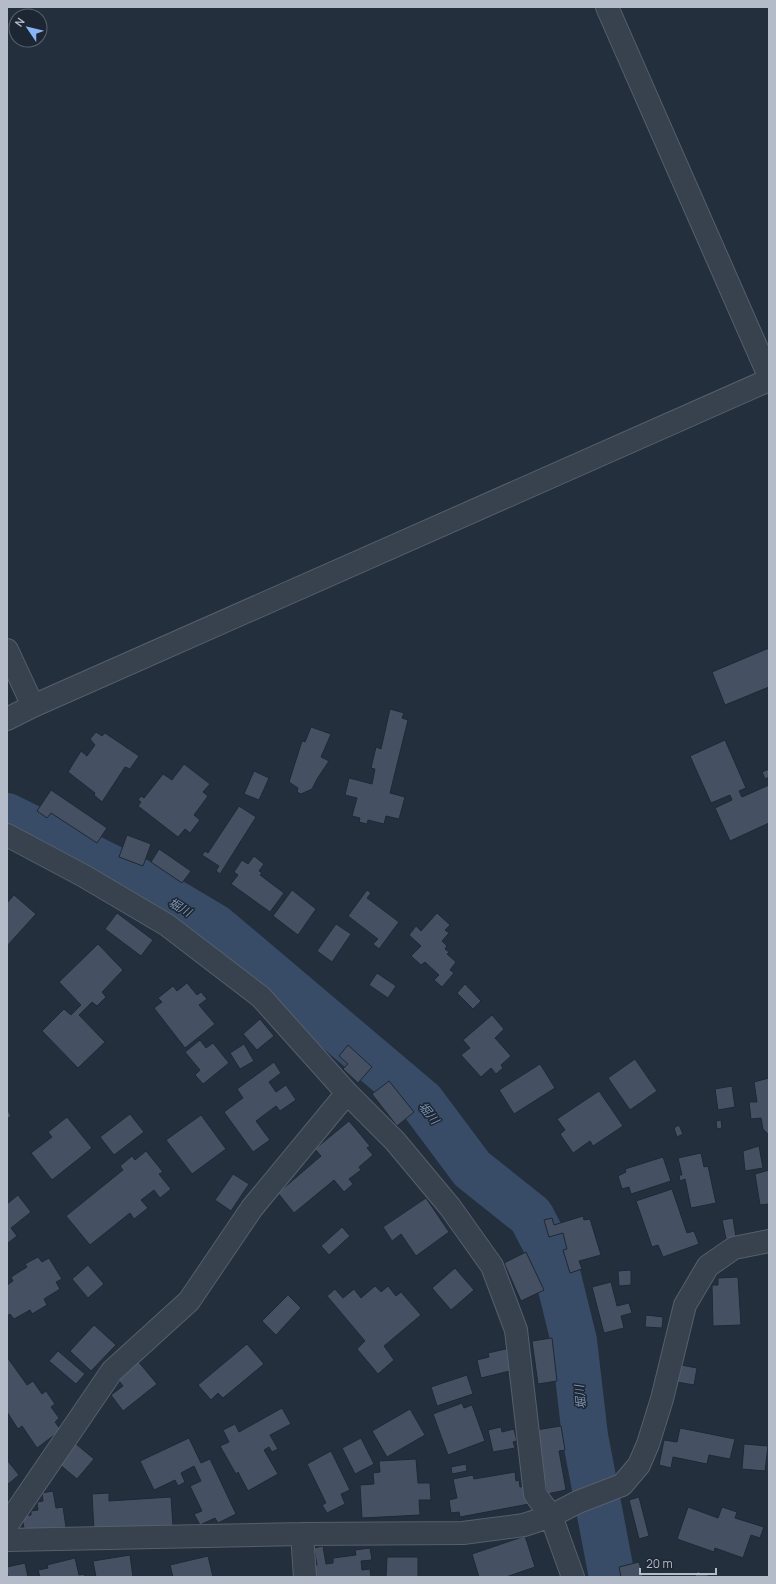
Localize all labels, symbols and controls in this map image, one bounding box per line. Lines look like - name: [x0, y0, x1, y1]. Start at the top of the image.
- north arrow: [8, 8, 48, 48]
- text: N: [11, 14, 28, 30]
- water label: 堀川: [165, 894, 196, 921]
- water label: 堀川: [415, 1098, 444, 1129]
- water label: 堀川: [570, 1382, 590, 1410]
- scale bar: [640, 1550, 716, 1576]
- text: 20 m: [646, 1555, 673, 1572]

